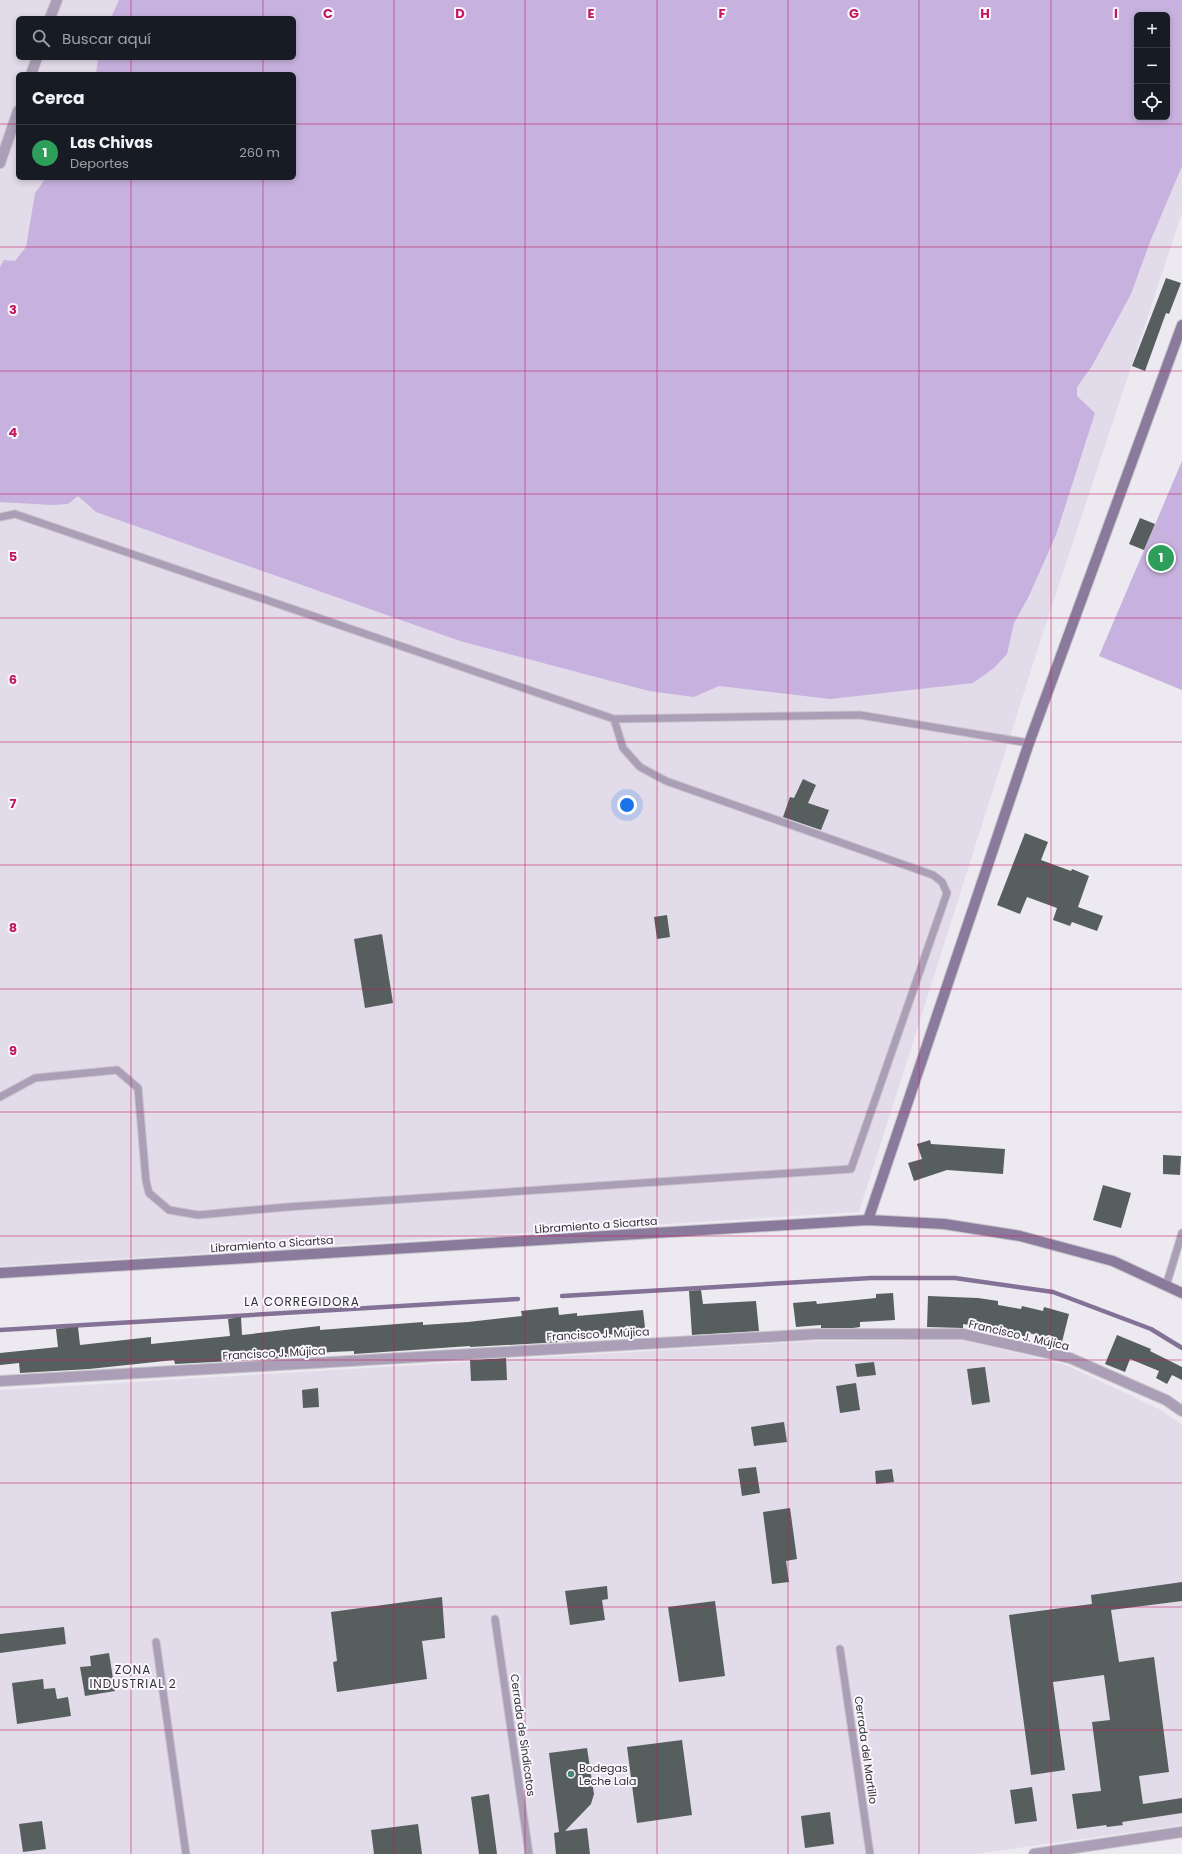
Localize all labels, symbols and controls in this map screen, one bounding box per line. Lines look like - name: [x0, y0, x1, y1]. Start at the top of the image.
- text: C: [323, 4, 333, 23]
- text: D: [455, 4, 465, 23]
- text: E: [587, 4, 595, 23]
- text: F: [718, 4, 726, 23]
- text: G: [849, 4, 859, 23]
- text: H: [980, 4, 990, 23]
- text: I: [1114, 4, 1118, 23]
- map controls: [1134, 12, 1170, 120]
- button: +: [1134, 12, 1170, 48]
- search box: [16, 16, 296, 60]
- icon: search: [30, 27, 52, 49]
- text: Buscar aquí: [62, 28, 151, 49]
- button: −: [1134, 48, 1170, 84]
- button: locate: [1134, 84, 1170, 120]
- text: Cerca: [32, 86, 85, 110]
- text: Las Chivas: [70, 132, 153, 153]
- text: 1: [43, 143, 47, 162]
- text: 260 m: [239, 143, 280, 162]
- text: Deportes: [70, 154, 129, 173]
- text: 3: [9, 300, 17, 319]
- text: 4: [9, 423, 18, 442]
- pin: 1: [1148, 543, 1174, 573]
- text: 5: [9, 547, 17, 566]
- text: 6: [9, 670, 17, 689]
- text: 7: [10, 794, 17, 813]
- your location: [617, 795, 637, 815]
- text: 8: [9, 918, 17, 937]
- text: 9: [9, 1041, 17, 1060]
- street label: Libramiento a Sicartsa: [534, 1213, 658, 1237]
- street label: Libramiento a Sicartsa: [210, 1232, 334, 1256]
- district label: LA CORREGIDORA: [244, 1293, 360, 1310]
- street label: Francisco J. Mújica: [967, 1316, 1071, 1354]
- street label: Francisco J. Mújica: [546, 1323, 650, 1345]
- street label: Francisco J. Mújica: [222, 1342, 326, 1364]
- district label: ZONA INDUSTRIAL 2: [89, 1661, 177, 1692]
- street label: Cerrada de Sindicatos: [507, 1673, 540, 1797]
- street label: Cerrada del Martillo: [851, 1695, 881, 1805]
- place label: Bodegas Leche Lala: [579, 1760, 636, 1789]
- marker: Bodegas Leche Lala: [566, 1769, 576, 1779]

